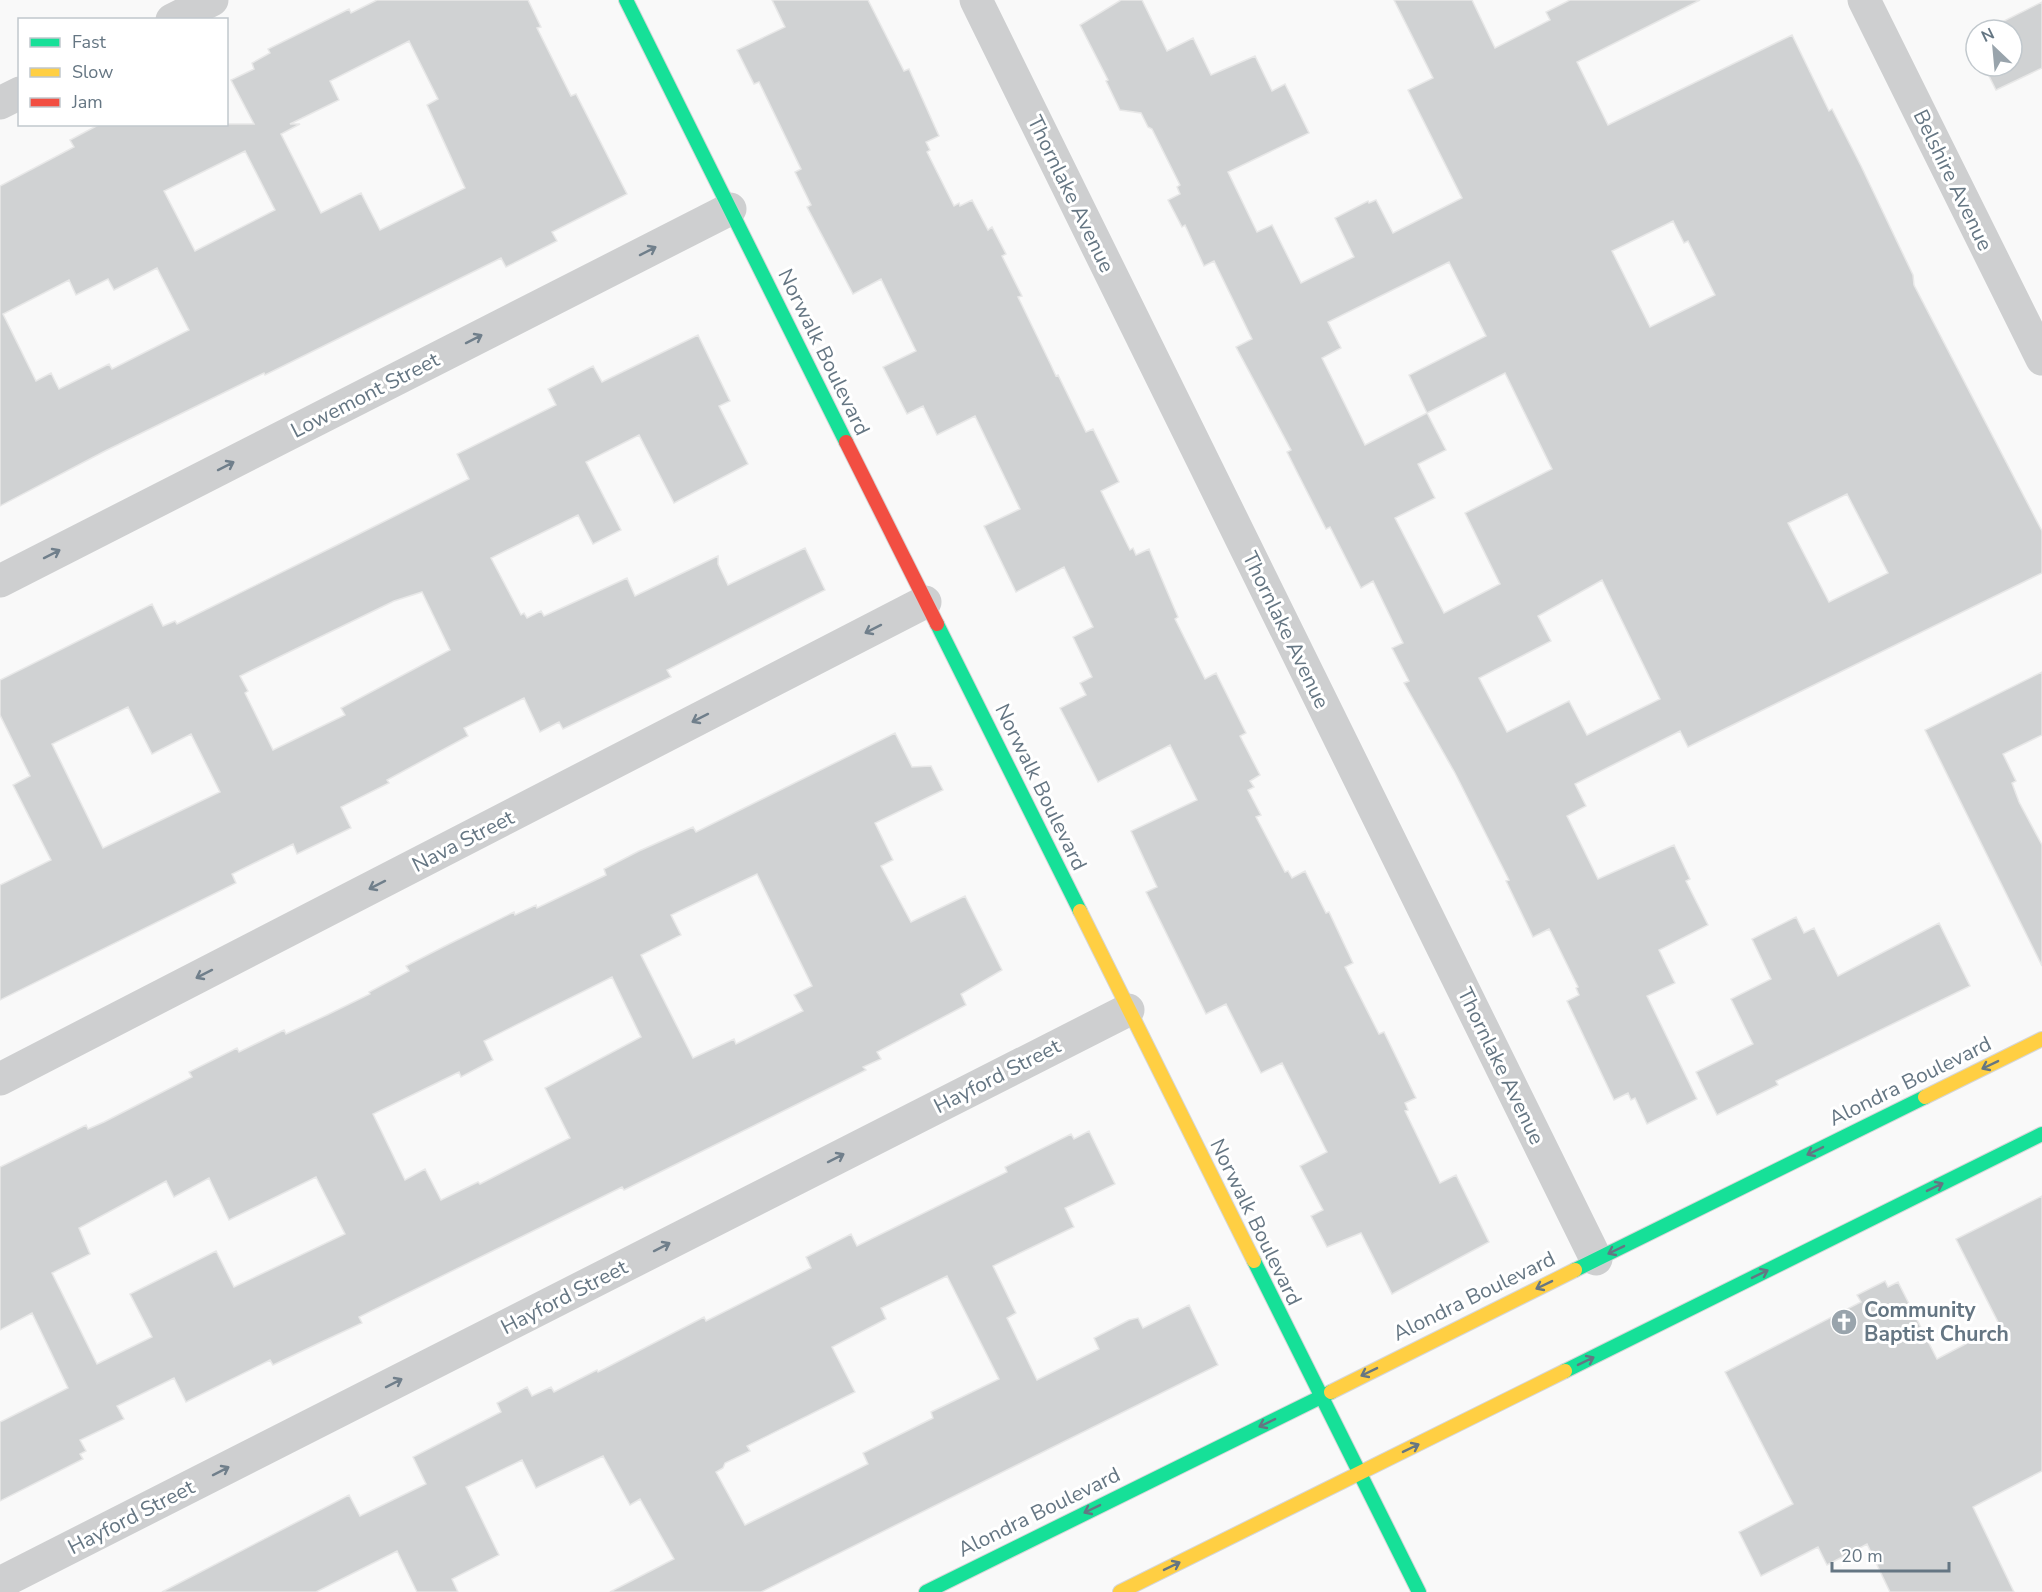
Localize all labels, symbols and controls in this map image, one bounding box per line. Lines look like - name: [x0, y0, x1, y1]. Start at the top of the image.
- legend: [18, 18, 228, 126]
- north arrow: [1964, 18, 2024, 78]
- text: N: [1978, 23, 1998, 48]
- text: Fast: [72, 30, 107, 54]
- text: Slow: [72, 60, 113, 84]
- text: Jam: [71, 90, 103, 114]
- street label: Belshire Avenue: [1907, 105, 1999, 255]
- street label: Thornlake Avenue: [1021, 111, 1121, 277]
- one-way arrow: [639, 244, 657, 256]
- street label: Norwalk Boulevard: [771, 264, 877, 440]
- one-way arrow: [465, 333, 483, 344]
- street label: Lowemont Street: [286, 345, 445, 445]
- one-way arrow: [217, 459, 235, 471]
- street label: Thornlake Avenue: [1236, 547, 1336, 713]
- one-way arrow: [43, 548, 60, 560]
- one-way arrow: [864, 623, 882, 635]
- street label: Norwalk Boulevard: [988, 699, 1094, 875]
- one-way arrow: [692, 712, 709, 724]
- street label: Nava Street: [407, 803, 519, 879]
- one-way arrow: [369, 879, 387, 891]
- one-way arrow: [196, 968, 213, 980]
- street label: Thornlake Avenue: [1451, 983, 1551, 1149]
- street label: Alondra Boulevard: [1824, 1030, 1996, 1132]
- street label: Hayford Street: [929, 1032, 1066, 1120]
- one-way arrow: [1981, 1060, 1999, 1071]
- street label: Norwalk Boulevard: [1203, 1134, 1309, 1310]
- one-way arrow: [1806, 1146, 1824, 1158]
- one-way arrow: [826, 1152, 844, 1164]
- one-way arrow: [1926, 1181, 1944, 1193]
- one-way arrow: [653, 1240, 671, 1252]
- one-way arrow: [1607, 1244, 1625, 1256]
- street label: Alondra Boulevard: [1388, 1245, 1560, 1347]
- street label: Hayford Street: [496, 1253, 633, 1341]
- one-way arrow: [1751, 1268, 1769, 1279]
- one-way arrow: [1535, 1280, 1553, 1292]
- place label: Community Baptist Church: [1864, 1296, 2009, 1348]
- church icon: Community Baptist Church: [1829, 1307, 1859, 1337]
- one-way arrow: [1576, 1354, 1594, 1366]
- one-way arrow: [1361, 1366, 1378, 1378]
- one-way arrow: [385, 1376, 403, 1388]
- one-way arrow: [1258, 1417, 1276, 1429]
- one-way arrow: [1402, 1441, 1420, 1453]
- street label: Alondra Boulevard: [953, 1461, 1125, 1563]
- one-way arrow: [211, 1465, 229, 1476]
- street label: Hayford Street: [63, 1473, 200, 1561]
- one-way arrow: [1084, 1504, 1102, 1516]
- scale bar: [1832, 1535, 1949, 1573]
- text: 20 m: [1841, 1544, 1883, 1568]
- one-way arrow: [1163, 1560, 1180, 1572]

